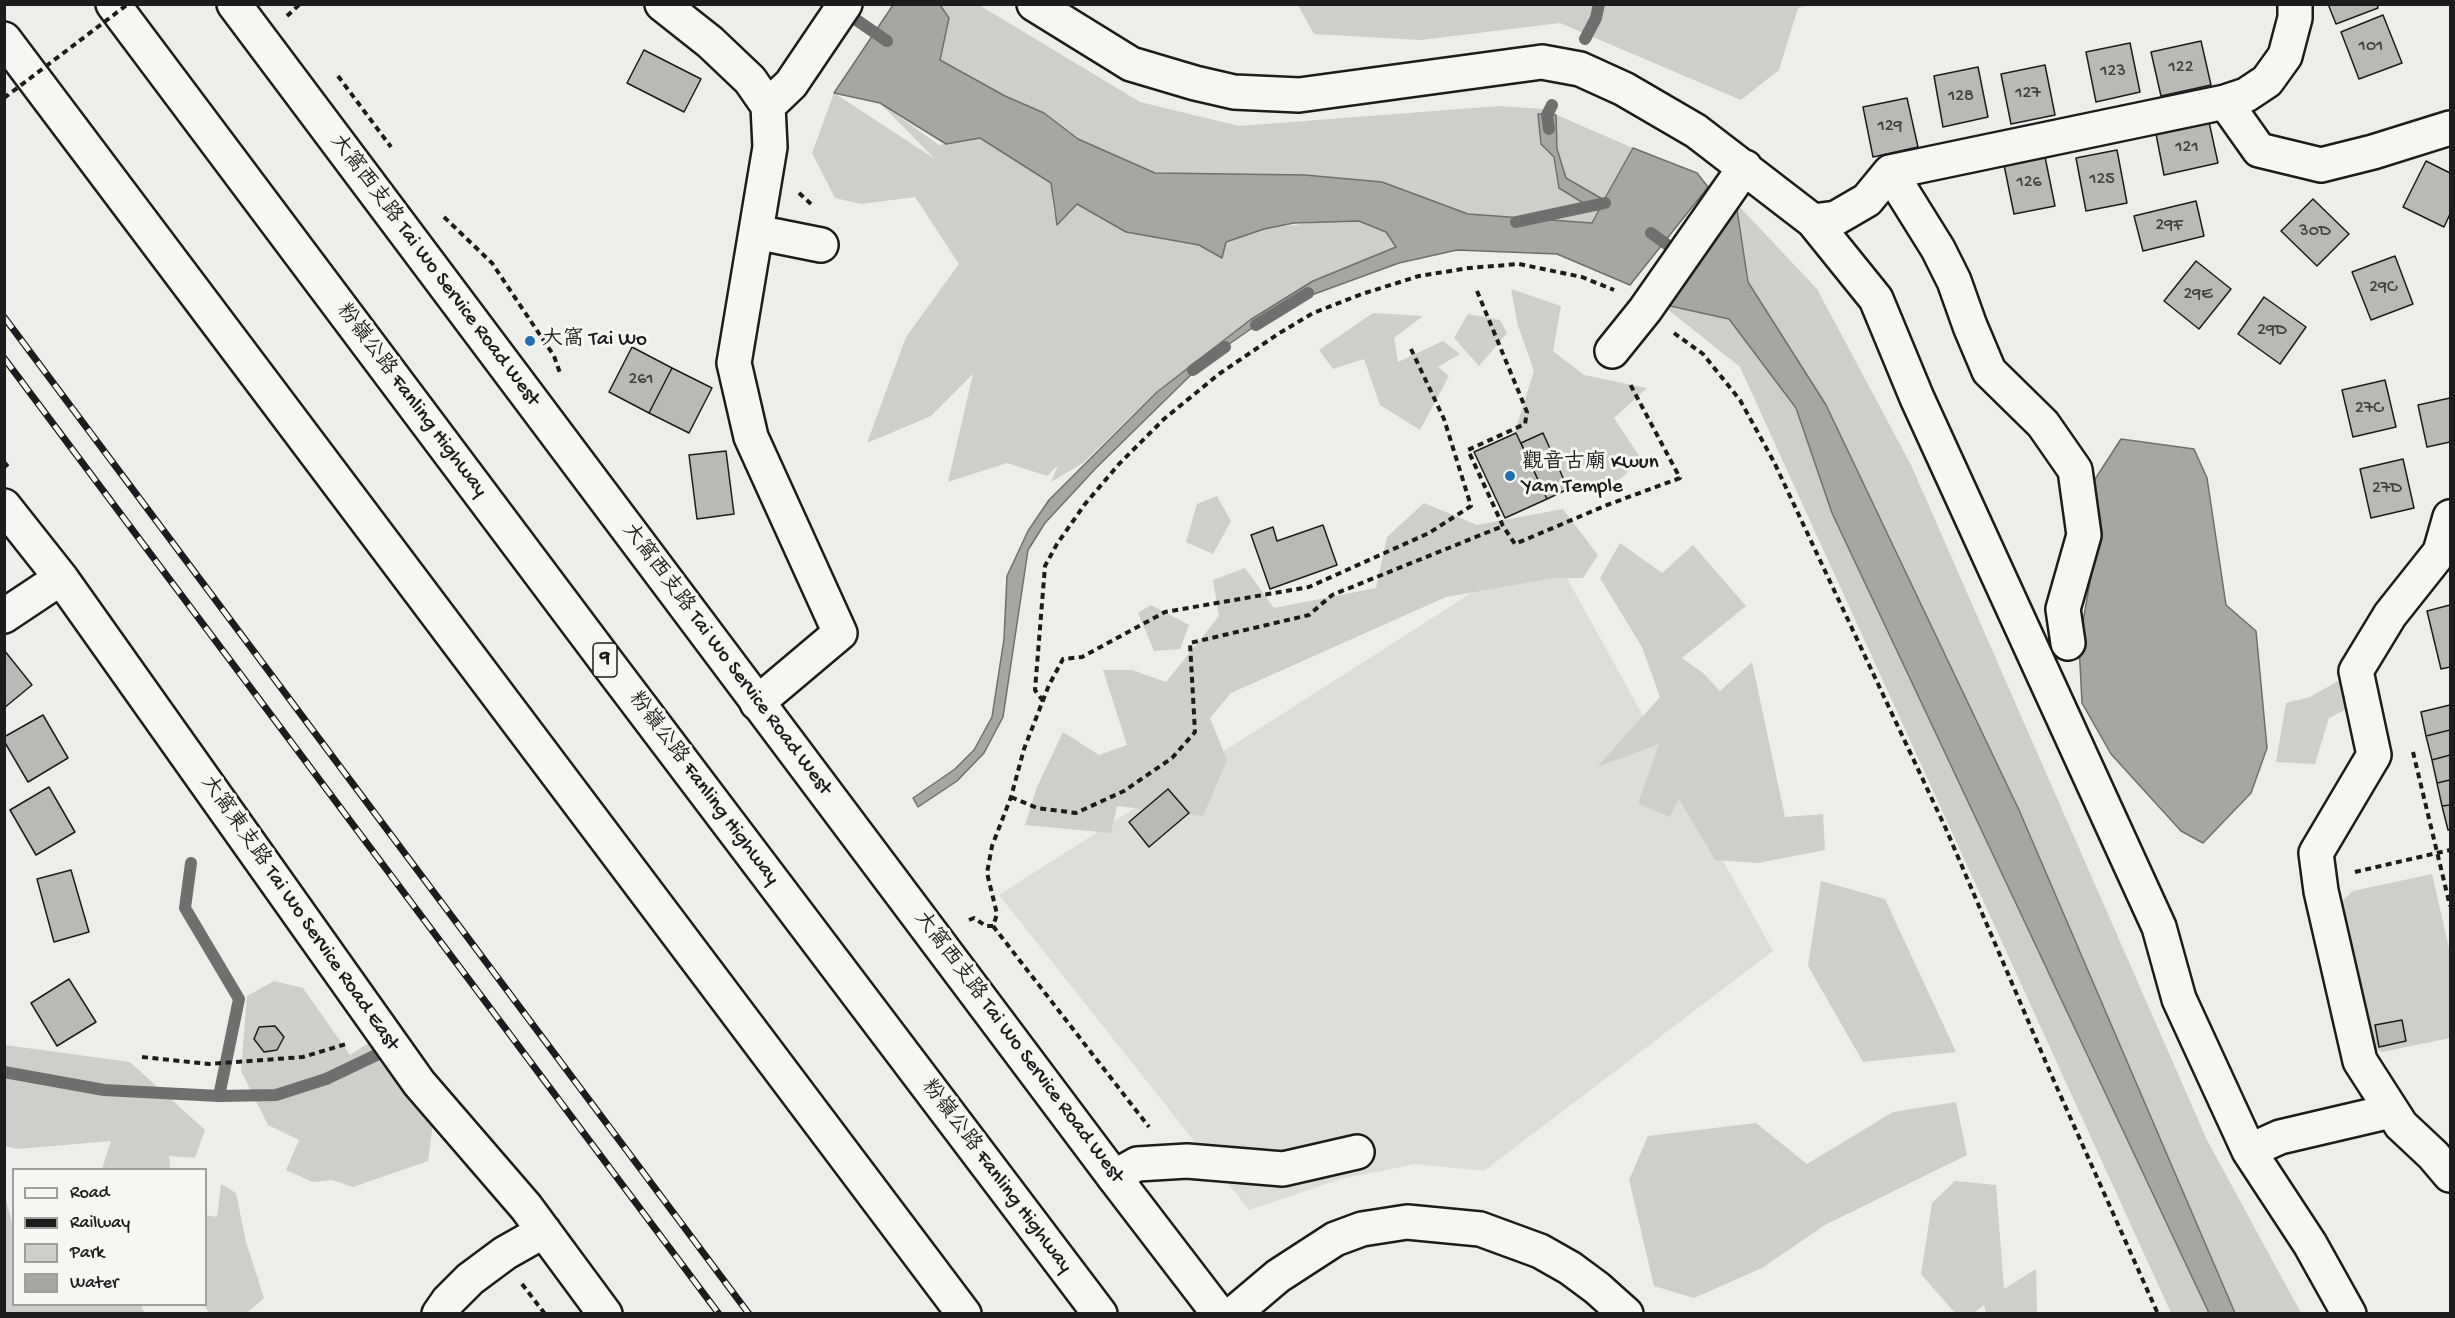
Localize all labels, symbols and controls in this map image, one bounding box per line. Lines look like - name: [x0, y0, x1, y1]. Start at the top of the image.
- house number: 101: [2359, 36, 2383, 58]
- house number: 122: [2169, 57, 2193, 79]
- house number: 123: [2100, 61, 2126, 83]
- house number: 127: [2015, 83, 2041, 105]
- house number: 128: [1948, 86, 1974, 108]
- house number: 129: [1877, 116, 1903, 138]
- street label: 大窩西支路 Tai Wo Service Road West: [324, 130, 544, 412]
- house number: 121: [2175, 137, 2199, 159]
- house number: 125: [2089, 169, 2115, 191]
- house number: 126: [2016, 172, 2042, 194]
- house number: 29F: [2155, 215, 2183, 237]
- house number: 30D: [2299, 221, 2331, 243]
- house number: 29C: [2369, 277, 2397, 299]
- house number: 29E: [2183, 284, 2213, 306]
- street label: 粉嶺公路 Fanling Highway: [330, 299, 492, 503]
- house number: 29D: [2257, 320, 2287, 342]
- place label: 大窩 Tai Wo: [542, 328, 647, 354]
- marker: 大窩 Tai Wo: [523, 334, 537, 348]
- house number: 261: [628, 369, 654, 391]
- house number: 27C: [2355, 398, 2383, 420]
- place label: 觀音古廟 Kwun Yam Temple: [1522, 451, 1659, 501]
- marker: 觀音古廟 Kwun Yam Temple: [1503, 469, 1517, 483]
- house number: 27D: [2372, 478, 2402, 500]
- street label: 大窩西支路 Tai Wo Service Road West: [616, 519, 836, 801]
- road number: 9: [593, 643, 617, 677]
- street label: 粉嶺公路 Fanling Highway: [622, 687, 784, 891]
- street label: 大窩東支路 Tai Wo Service Road East: [194, 772, 404, 1056]
- street label: 大窩西支路 Tai Wo Service Road West: [908, 907, 1128, 1189]
- street label: 粉嶺公路 Fanling Highway: [915, 1075, 1077, 1279]
- legend: [12, 1168, 207, 1306]
- text: Road: [70, 1183, 109, 1204]
- text: Railway: [70, 1213, 130, 1234]
- text: Park: [70, 1243, 104, 1264]
- text: Water: [70, 1273, 118, 1294]

